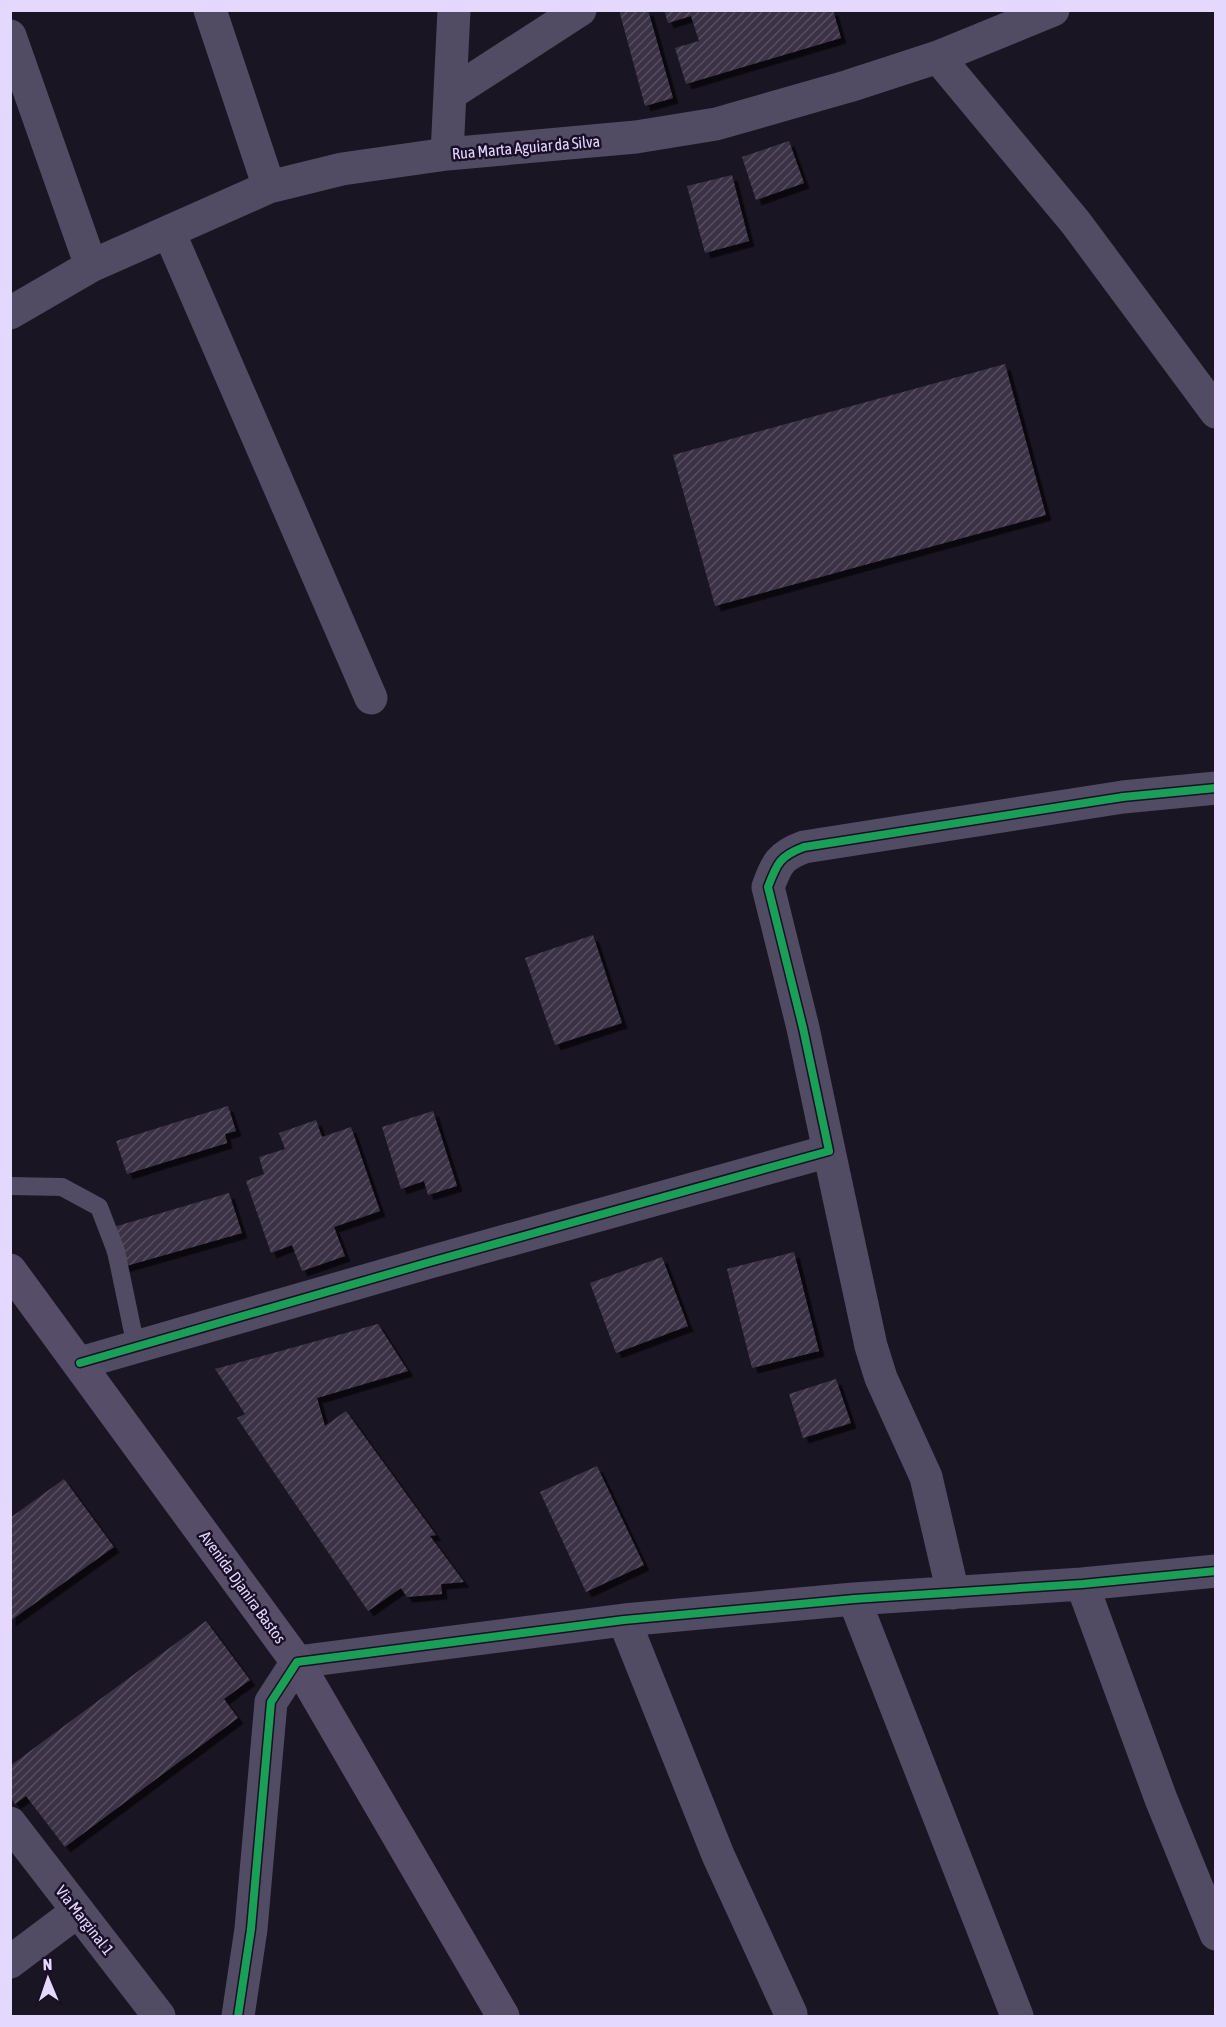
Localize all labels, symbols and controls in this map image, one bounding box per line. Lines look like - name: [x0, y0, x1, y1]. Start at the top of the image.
- street label: Rua Marta Aguiar da Silva: [451, 132, 601, 163]
- street label: Avenida Djanira Bastos: [196, 1527, 290, 1647]
- street label: Via Marginal 1: [51, 1882, 118, 1959]
- north arrow: [18, 1949, 78, 2009]
- text: N: [42, 1955, 53, 1973]

